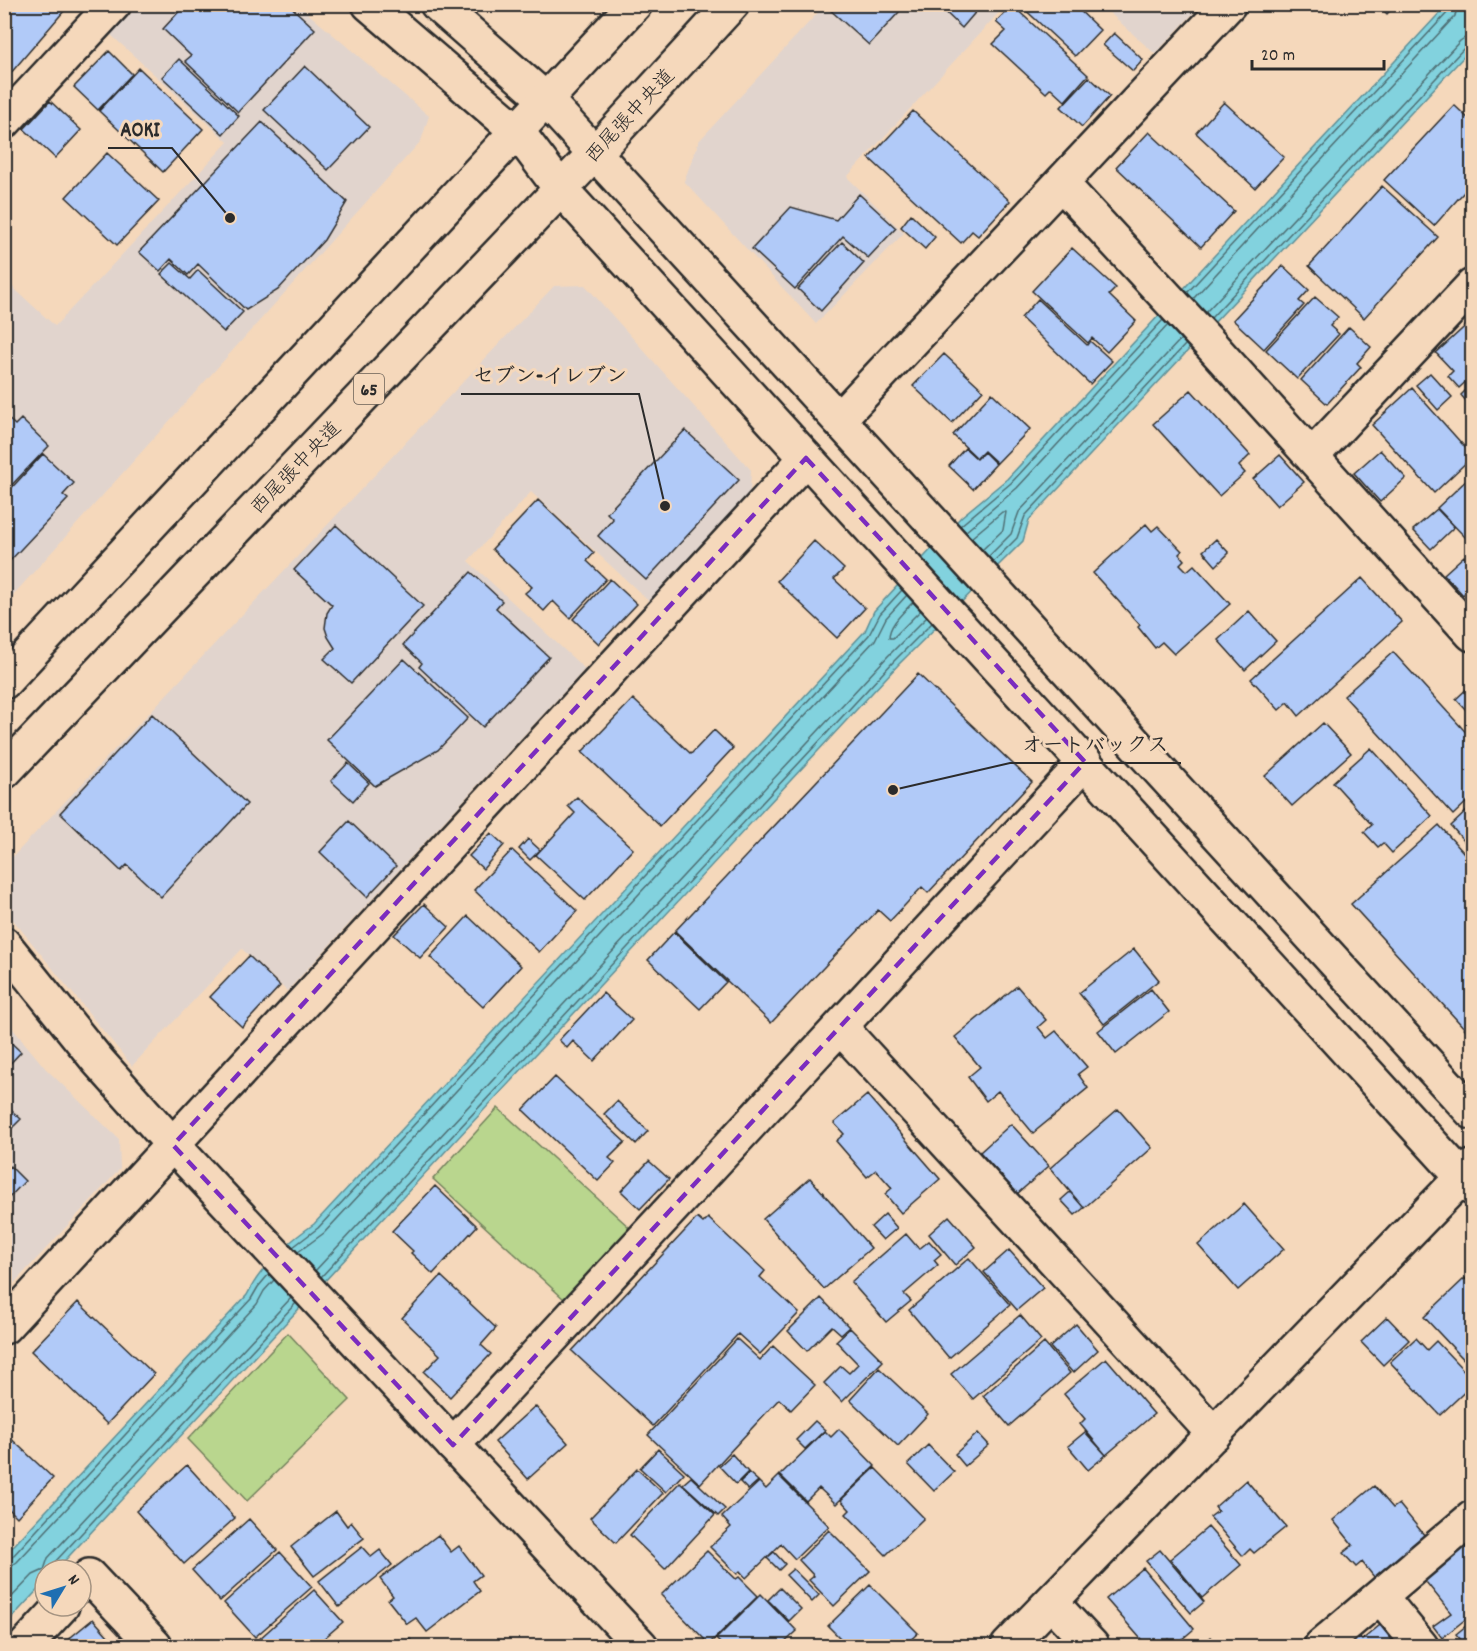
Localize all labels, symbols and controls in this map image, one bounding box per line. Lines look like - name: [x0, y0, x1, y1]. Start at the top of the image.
- scale bar: [1252, 33, 1384, 71]
- text: 20 m: [1261, 44, 1295, 69]
- street label: 西尾張中央道: [580, 64, 682, 170]
- callout: AOKI: [108, 109, 172, 148]
- text: AOKI: [120, 117, 160, 147]
- callout: セブン-イレブン: [461, 355, 639, 394]
- text: セブン-イレブン: [473, 363, 627, 393]
- road number: 65: [354, 374, 384, 404]
- street label: 西尾張中央道: [245, 416, 349, 522]
- callout: オートバックス: [1010, 724, 1181, 763]
- text: オートバックス: [1022, 732, 1169, 762]
- north arrow: [33, 1558, 93, 1618]
- text: N: [61, 1570, 84, 1591]

